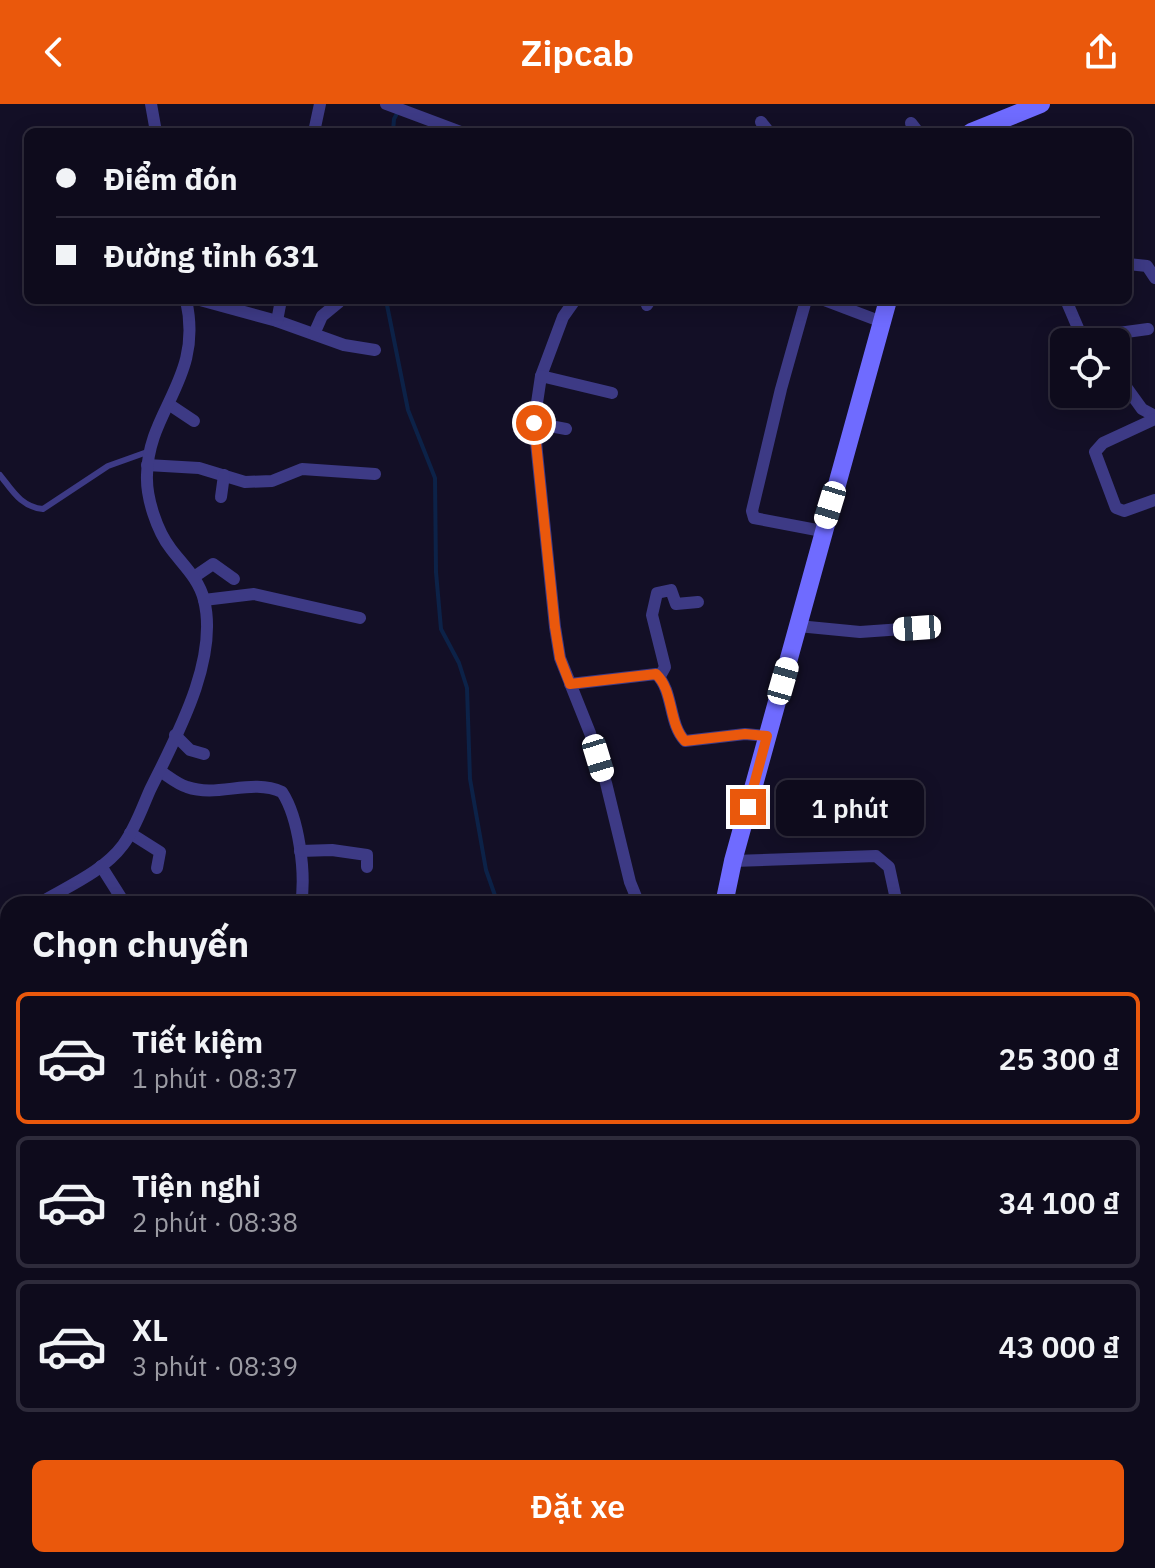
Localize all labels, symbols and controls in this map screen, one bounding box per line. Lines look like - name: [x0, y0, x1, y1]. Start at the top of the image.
- text: Zipcab: [521, 29, 634, 76]
- icon: back: [32, 30, 76, 74]
- icon: share: [1079, 30, 1123, 74]
- text: Điểm đón: [104, 159, 238, 198]
- text: Đường tỉnh 631: [104, 236, 318, 275]
- map controls: [1050, 328, 1130, 408]
- button: locate: [1050, 328, 1130, 408]
- route start: [516, 405, 552, 441]
- car: [812, 479, 848, 531]
- car: [892, 614, 942, 642]
- car: [765, 655, 801, 707]
- car: [580, 732, 616, 784]
- callout: 1 phút: [776, 779, 924, 835]
- route end: [730, 789, 766, 825]
- text: 1 phút: [811, 791, 889, 825]
- text: Chọn chuyến: [32, 920, 249, 967]
- icon: car: [36, 1022, 108, 1094]
- text: Tiết kiệm: [132, 1022, 263, 1061]
- text: 25 300 ₫: [999, 1039, 1120, 1078]
- text: 1 phút · 08:37: [132, 1061, 298, 1095]
- icon: car: [36, 1166, 108, 1238]
- text: Tiện nghi: [132, 1166, 261, 1205]
- text: 34 100 ₫: [999, 1183, 1120, 1222]
- text: 2 phút · 08:38: [132, 1205, 298, 1239]
- icon: car: [36, 1310, 108, 1382]
- text: XL: [132, 1310, 168, 1349]
- text: 43 000 ₫: [999, 1327, 1120, 1366]
- text: 3 phút · 08:39: [132, 1349, 298, 1383]
- button: Đặt xe: [32, 1460, 1124, 1552]

